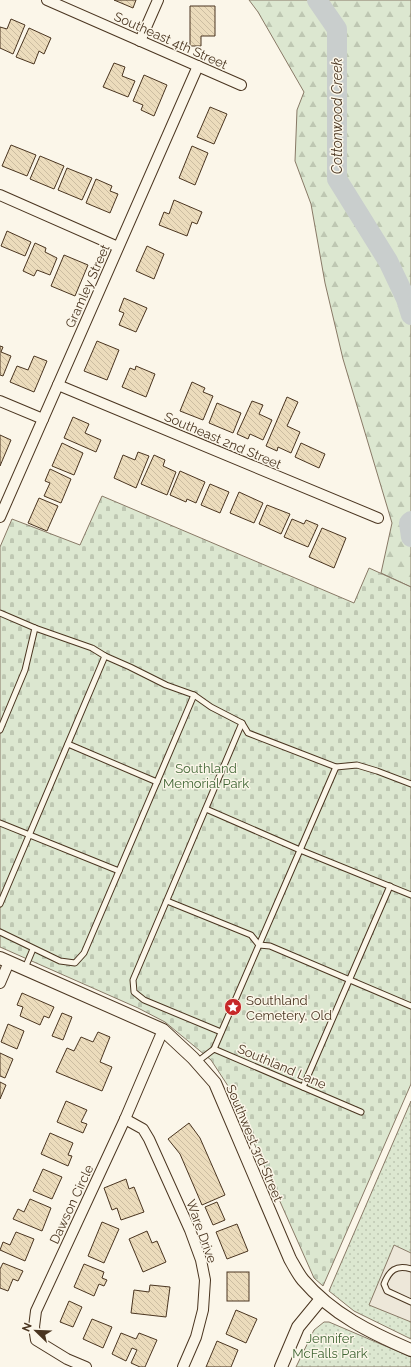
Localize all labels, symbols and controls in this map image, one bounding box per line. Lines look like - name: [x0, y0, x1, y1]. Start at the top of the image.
- street label: Southeast 4th Street: [112, 9, 230, 72]
- water label: Cottonwood Creek: [329, 57, 345, 174]
- street label: Gramley Street: [62, 242, 113, 330]
- street label: Southeast 2nd Street: [162, 409, 284, 472]
- park label: Southland Memorial Park: [163, 761, 249, 791]
- place label: Southland Cemetery, Old: [246, 993, 332, 1023]
- place icon: Southland Cemetery, Old: [223, 997, 243, 1017]
- street label: Southland Lane: [235, 1041, 329, 1092]
- street label: Southwest 3rd Street: [223, 1082, 286, 1205]
- street label: Dawson Circle: [47, 1162, 97, 1246]
- street label: Ware Drive: [183, 1197, 220, 1265]
- north arrow: [16, 1311, 56, 1351]
- text: N: [20, 1321, 35, 1334]
- park label: Jennifer McFalls Park: [292, 1331, 368, 1361]

